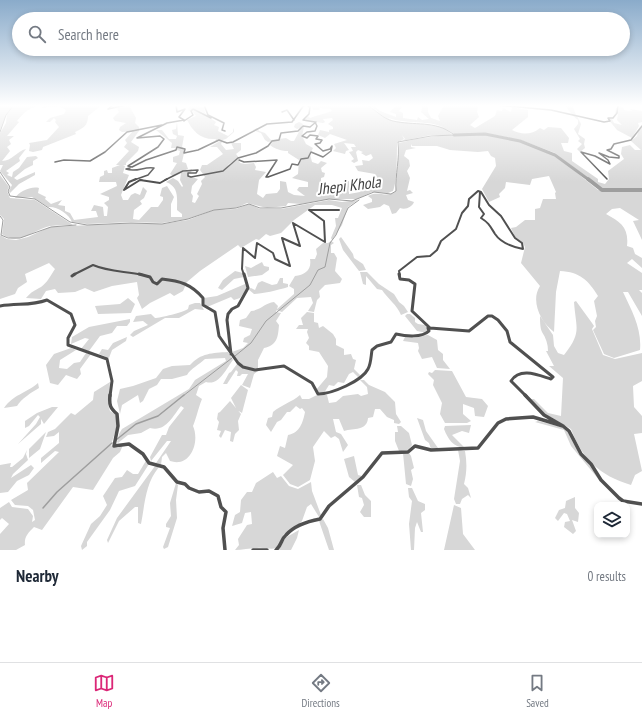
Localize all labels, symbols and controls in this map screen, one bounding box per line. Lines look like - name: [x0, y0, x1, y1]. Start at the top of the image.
- search box: [12, 12, 630, 56]
- icon: search: [26, 23, 48, 45]
- text: Search here: [58, 25, 119, 44]
- water label: Jhepi Khola: [315, 171, 383, 199]
- map controls: [594, 502, 630, 538]
- button: layers: [594, 502, 630, 538]
- text: Nearby: [16, 565, 59, 587]
- text: 0 results: [587, 568, 626, 585]
- tab: Map: [93, 672, 115, 710]
- tab: Directions: [302, 672, 340, 710]
- tab: Saved: [526, 672, 549, 710]

